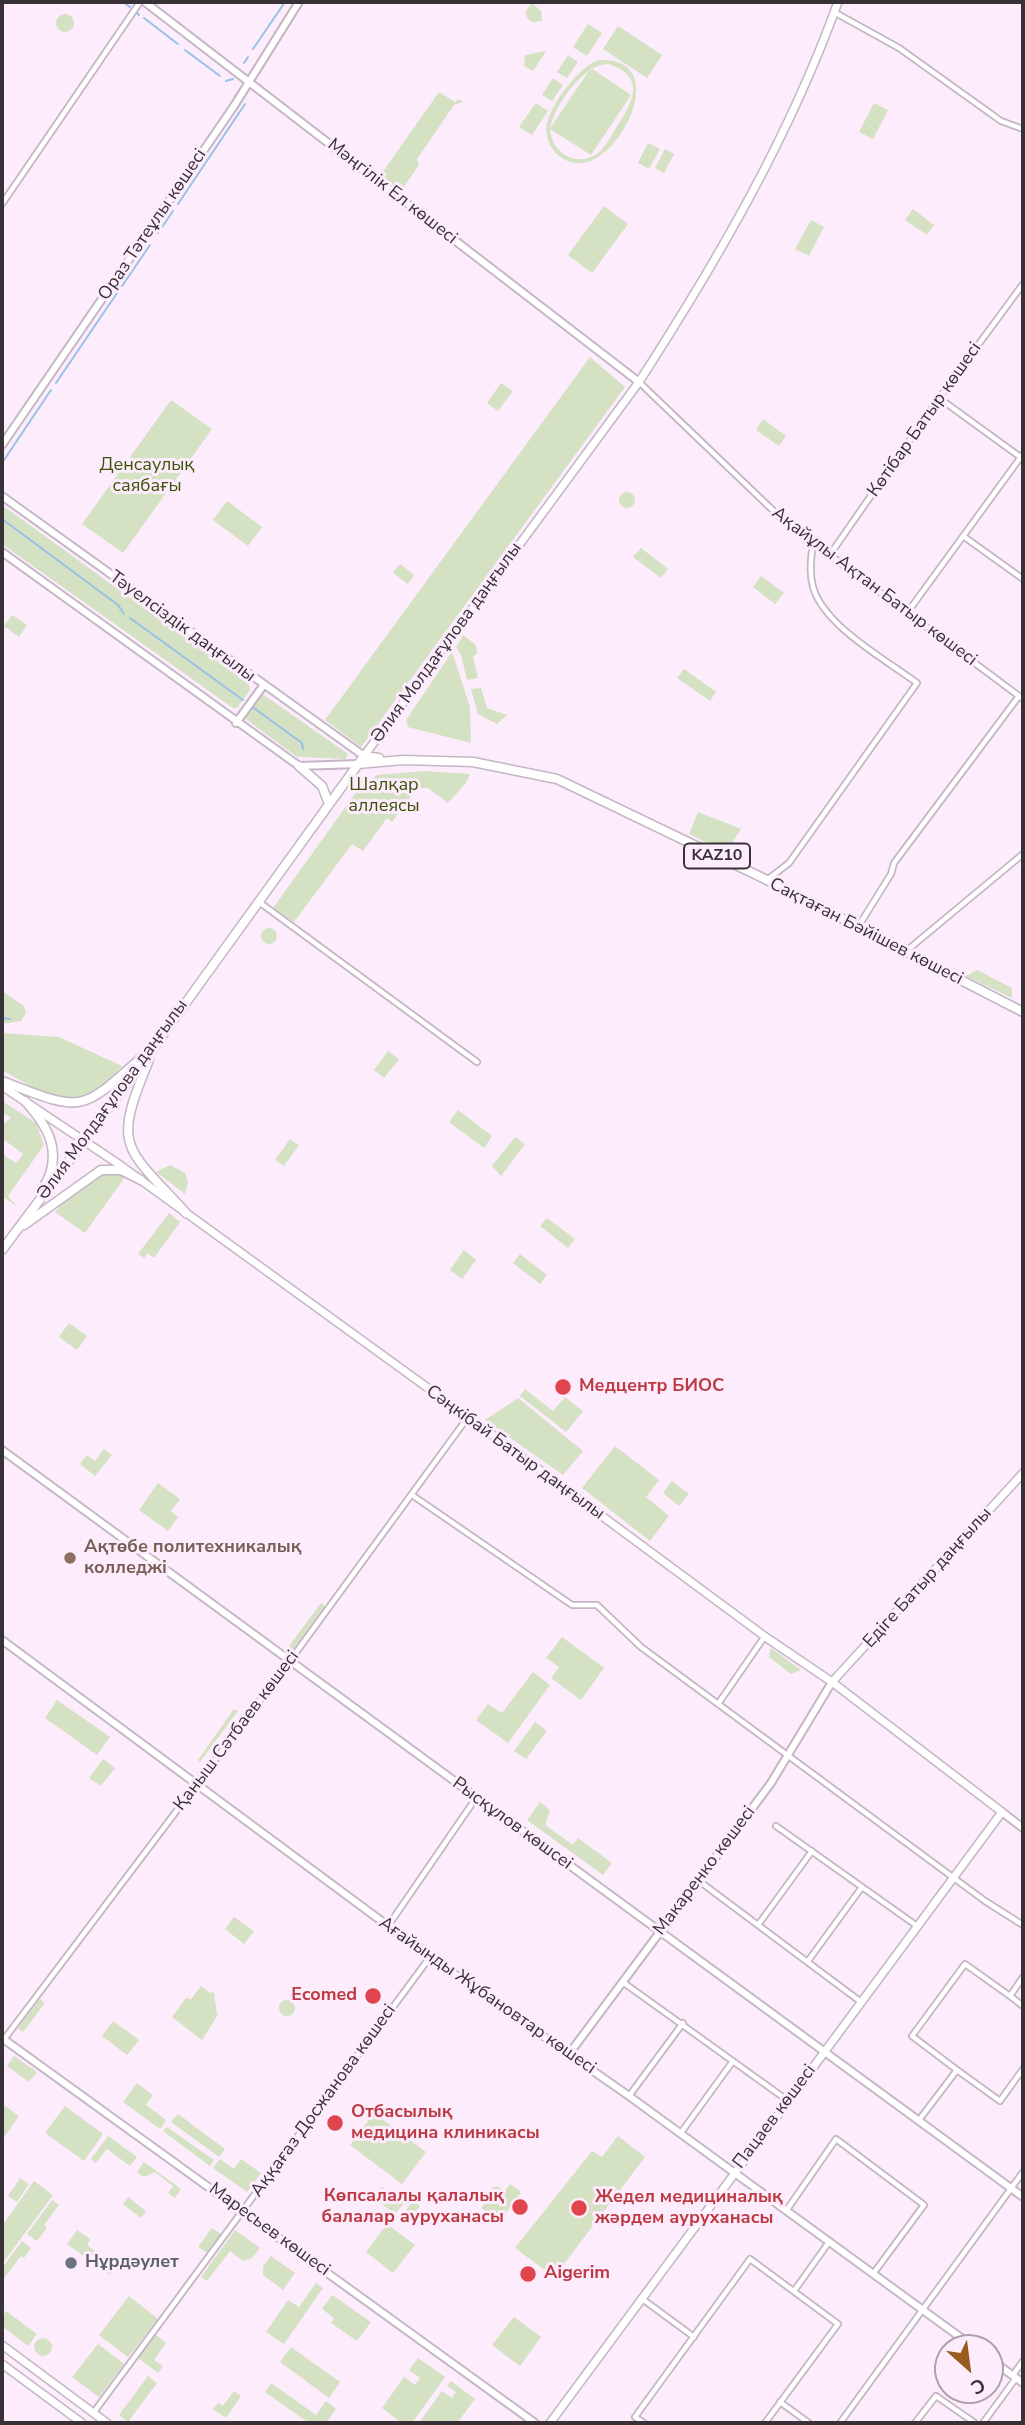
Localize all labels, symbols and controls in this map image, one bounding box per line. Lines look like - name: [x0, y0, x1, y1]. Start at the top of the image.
- street label: Мәңгілік Ел көшесі: [323, 135, 461, 249]
- street label: Ораз Тәтеұлы көшесі: [94, 145, 212, 305]
- street label: Көтібар Батыр көшесі: [863, 339, 987, 501]
- park label: Денсаулық саябағы: [99, 455, 195, 498]
- street label: Ақайұлы Ақтан Батыр көшесі: [767, 503, 981, 671]
- street label: Әлия Молдағұлова даңғылы: [367, 539, 527, 747]
- street label: Тәуелсіздік даңғылы: [105, 567, 259, 687]
- park label: Шалқар аллеясы: [348, 775, 420, 818]
- road number: KAZ10: [684, 844, 750, 869]
- street label: Сақтаған Бәйішев көшесі: [766, 874, 966, 990]
- street label: Әлия Молдағұлова даңғылы: [33, 996, 193, 1204]
- place label: Медцентр БИОС: [579, 1376, 724, 1398]
- marker: Медцентр БИОС: [553, 1377, 573, 1397]
- street label: Сәңкібай Батыр даңғылы: [421, 1381, 609, 1525]
- street label: Едіге Батыр даңғылы: [859, 1503, 997, 1653]
- place label: Ақтөбе политехникалық колледжі: [84, 1537, 302, 1580]
- marker: Ақтөбе политехникалық колледжі: [62, 1550, 78, 1566]
- street label: Қаныш Сәтбаев көшесі: [170, 1647, 304, 1815]
- street label: Рысқұлов көшсеі: [448, 1773, 576, 1875]
- street label: Макаренко көшесі: [649, 1802, 761, 1940]
- street label: Ағайынды Жұбановтар көшесі: [374, 1913, 600, 2079]
- place label: Ecomed: [291, 1985, 357, 2007]
- marker: Ecomed: [363, 1986, 383, 2006]
- street label: Аққағаз Досжанова көшесі: [247, 2000, 401, 2202]
- street label: Пацаев көшесі: [729, 2061, 821, 2173]
- place label: Отбасылық медицина клиникасы: [351, 2102, 540, 2144]
- marker: Отбасылық медицина клиникасы: [325, 2113, 345, 2133]
- street label: Маресьев көшесі: [204, 2179, 334, 2281]
- place label: Көпсалалы қалалық балалар ауруханасы: [322, 2186, 504, 2228]
- place label: Жедел медициналық жәрдем ауруханасы: [595, 2187, 783, 2230]
- marker: Көпсалалы қалалық балалар ауруханасы: [510, 2197, 530, 2217]
- marker: Жедел медициналық жәрдем ауруханасы: [569, 2198, 589, 2218]
- place label: Нұрдәулет: [85, 2252, 179, 2274]
- marker: Нұрдәулет: [63, 2255, 79, 2271]
- place label: Aigerim: [544, 2263, 610, 2285]
- marker: Aigerim: [518, 2264, 538, 2284]
- north arrow: [934, 2334, 1004, 2404]
- text: С: [966, 2371, 990, 2400]

